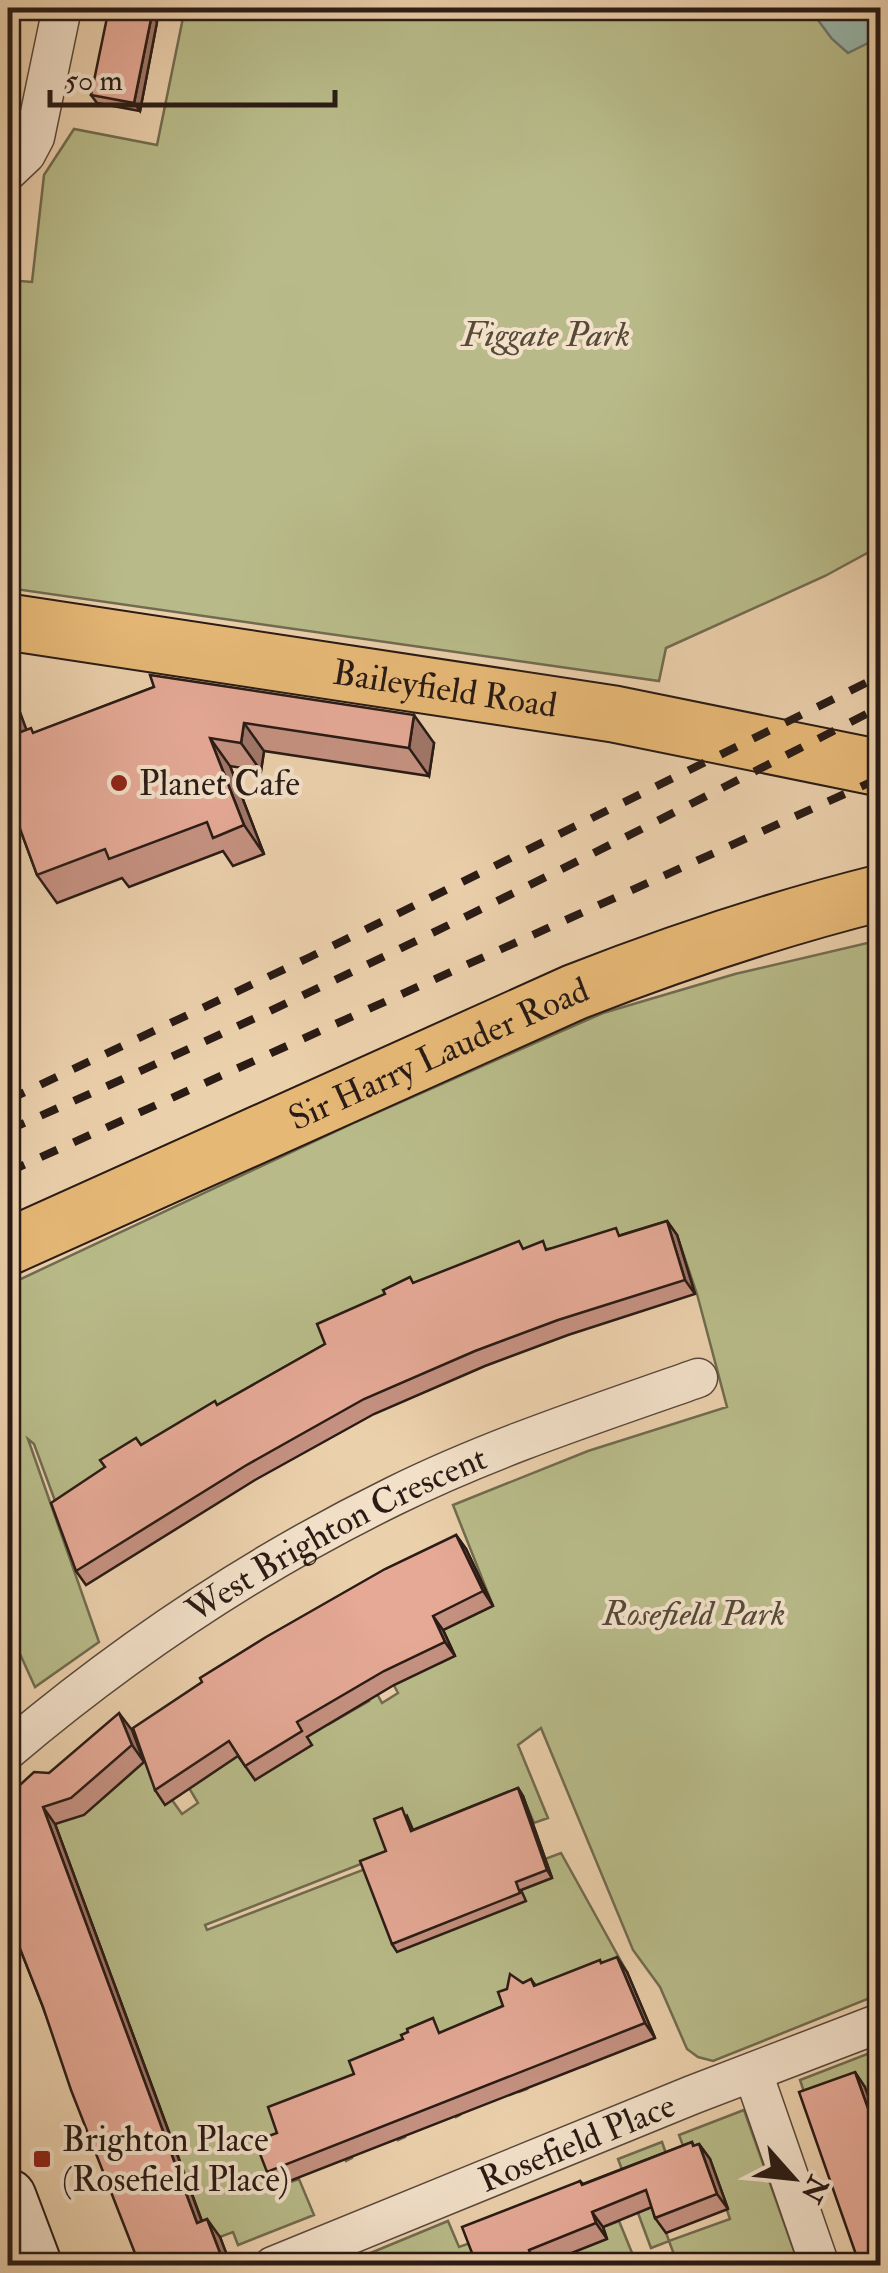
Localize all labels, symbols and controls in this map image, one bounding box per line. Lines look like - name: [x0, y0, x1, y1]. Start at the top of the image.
- scale bar: [50, 45, 335, 107]
- text: 50 m: [65, 62, 123, 99]
- park label: Figgate Park: [460, 313, 630, 357]
- street label: Baileyfield Road: [330, 651, 560, 728]
- place label: Planet Cafe: [139, 762, 300, 806]
- marker: Planet Cafe: [108, 772, 130, 794]
- street label: Sir Harry Lauder Road: [282, 968, 595, 1141]
- street label: West Brighton Crescent: [178, 1436, 493, 1633]
- park label: Rosefield Park: [601, 1592, 786, 1636]
- street label: Rosefield Place: [472, 2083, 682, 2203]
- place label: Brighton Place (Rosefield Place): [62, 2118, 289, 2202]
- north arrow: [743, 2128, 843, 2228]
- marker: Brighton Place (Rosefield Place): [31, 2148, 53, 2170]
- text: N: [792, 2169, 836, 2209]

